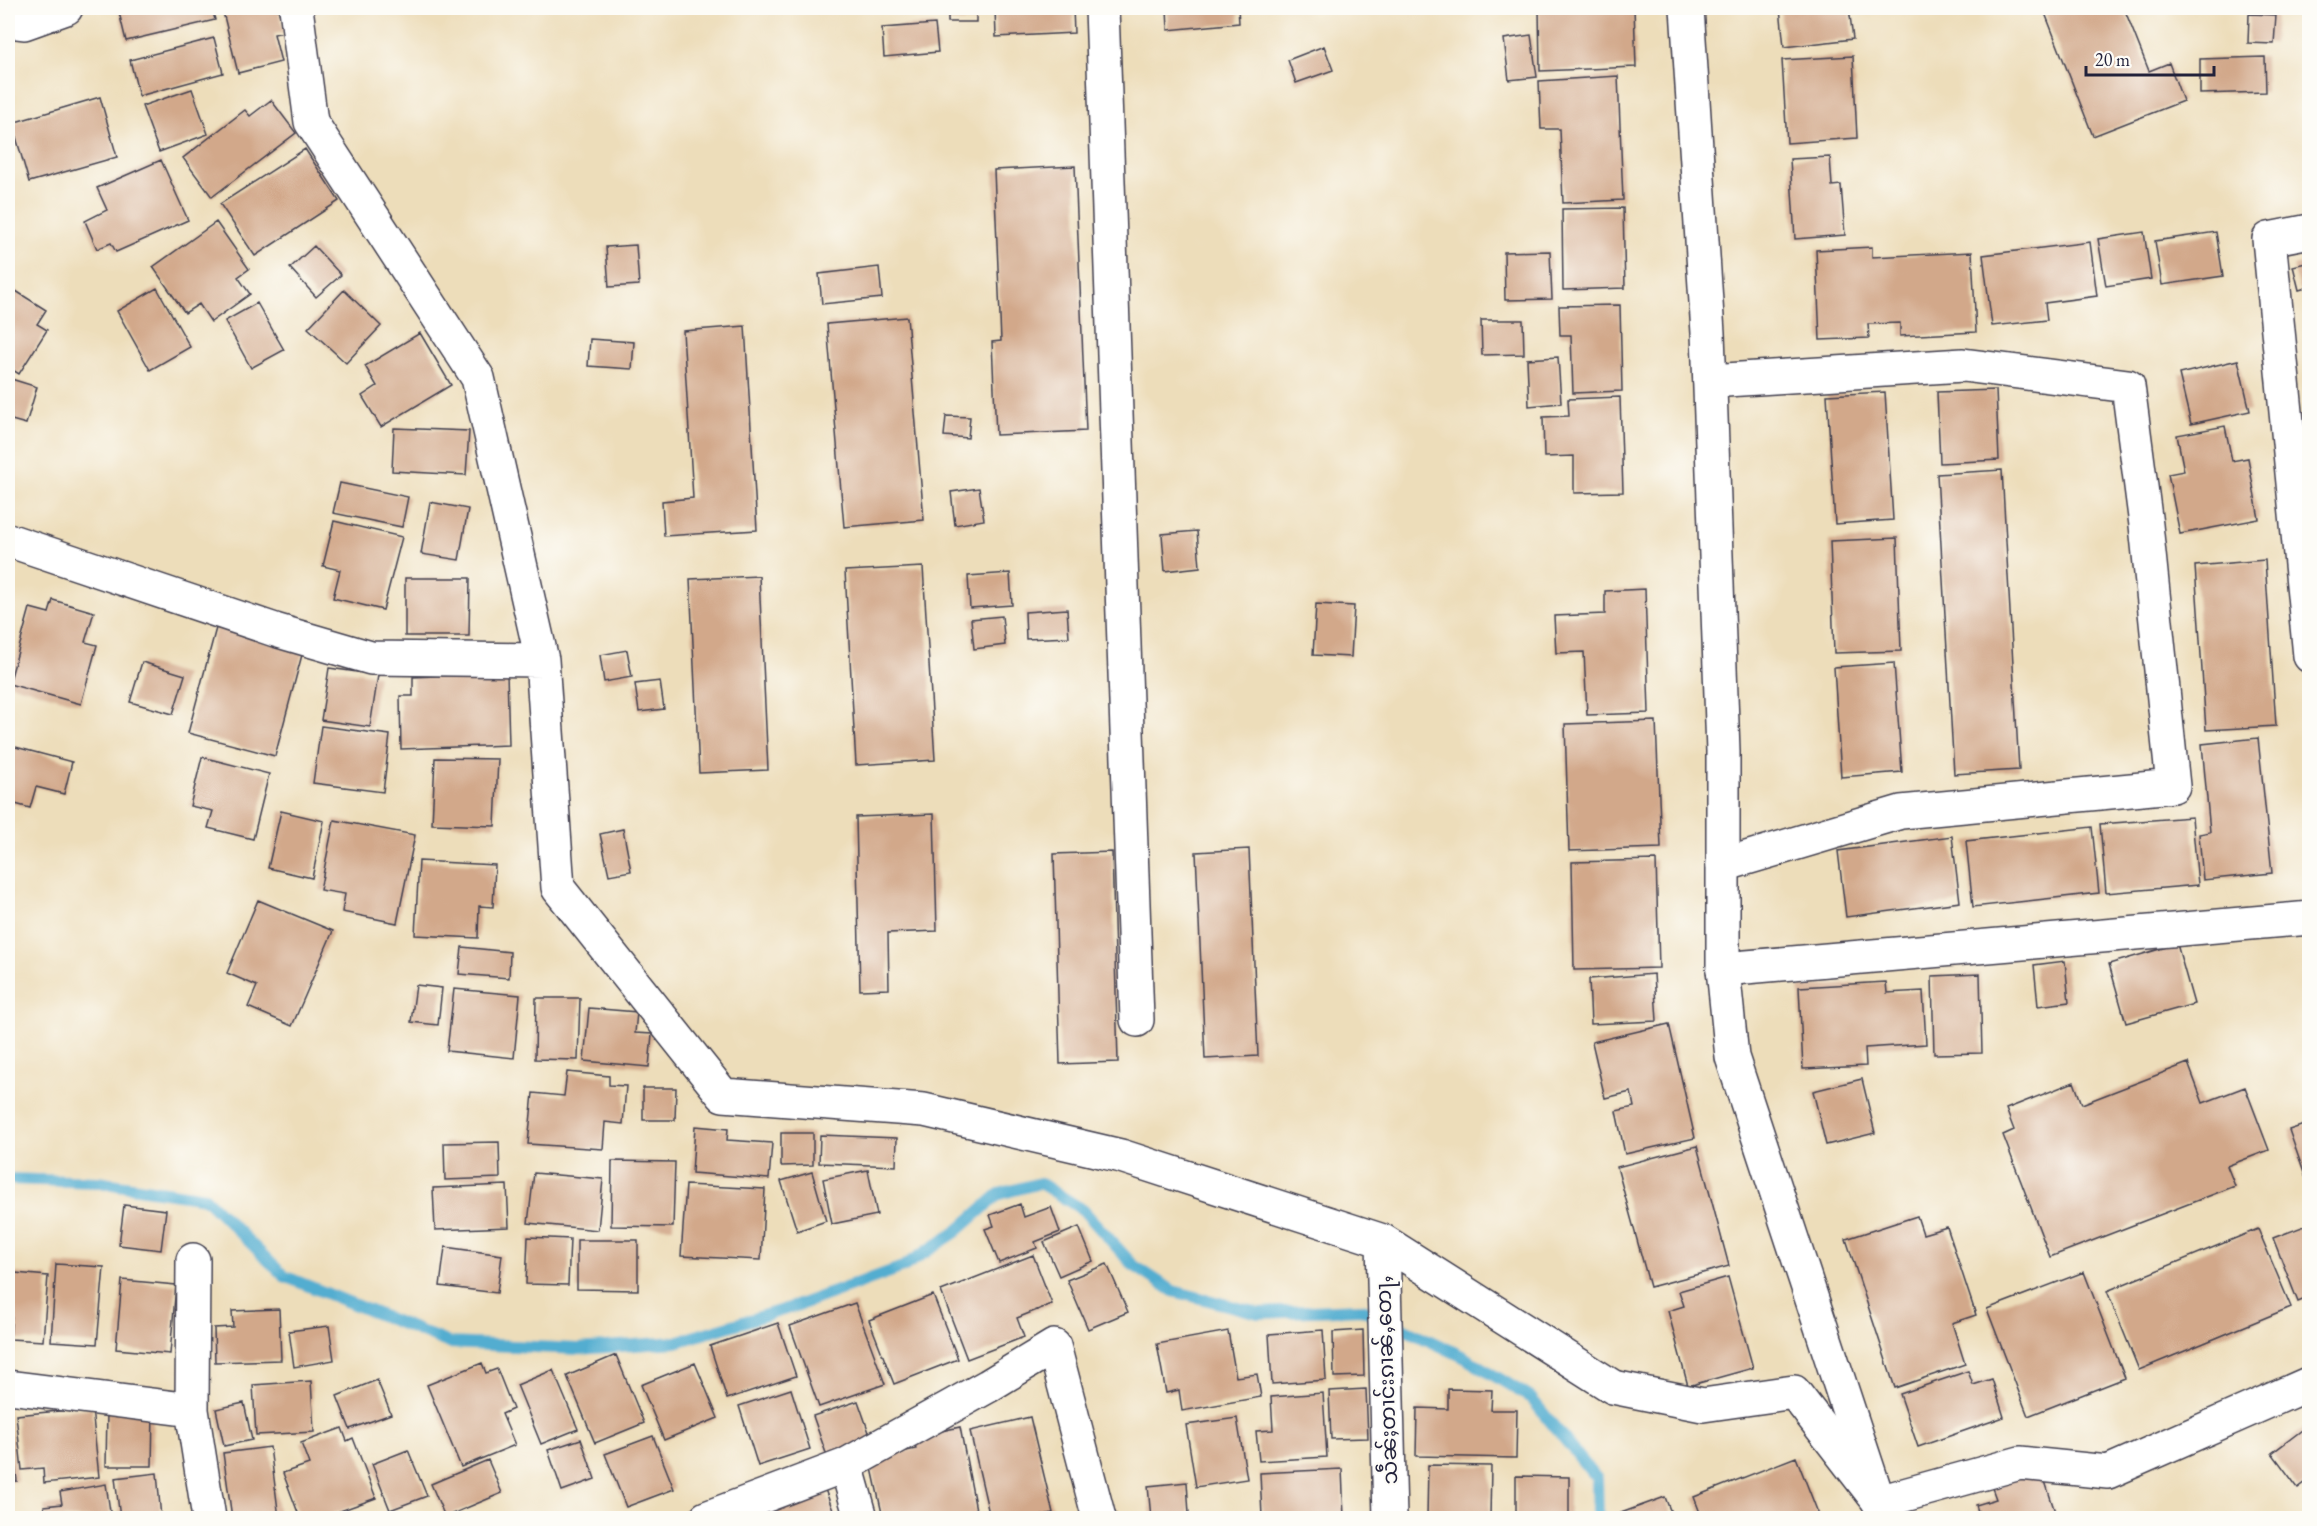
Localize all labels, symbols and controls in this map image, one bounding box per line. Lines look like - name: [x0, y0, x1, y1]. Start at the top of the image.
- scale bar: [2086, 39, 2214, 77]
- text: 20 m: [2095, 48, 2130, 71]
- street label: သဵၼ်ႈတၢင်းၵၢၼ်ႇတေႃႇ: [1367, 1275, 1407, 1485]

